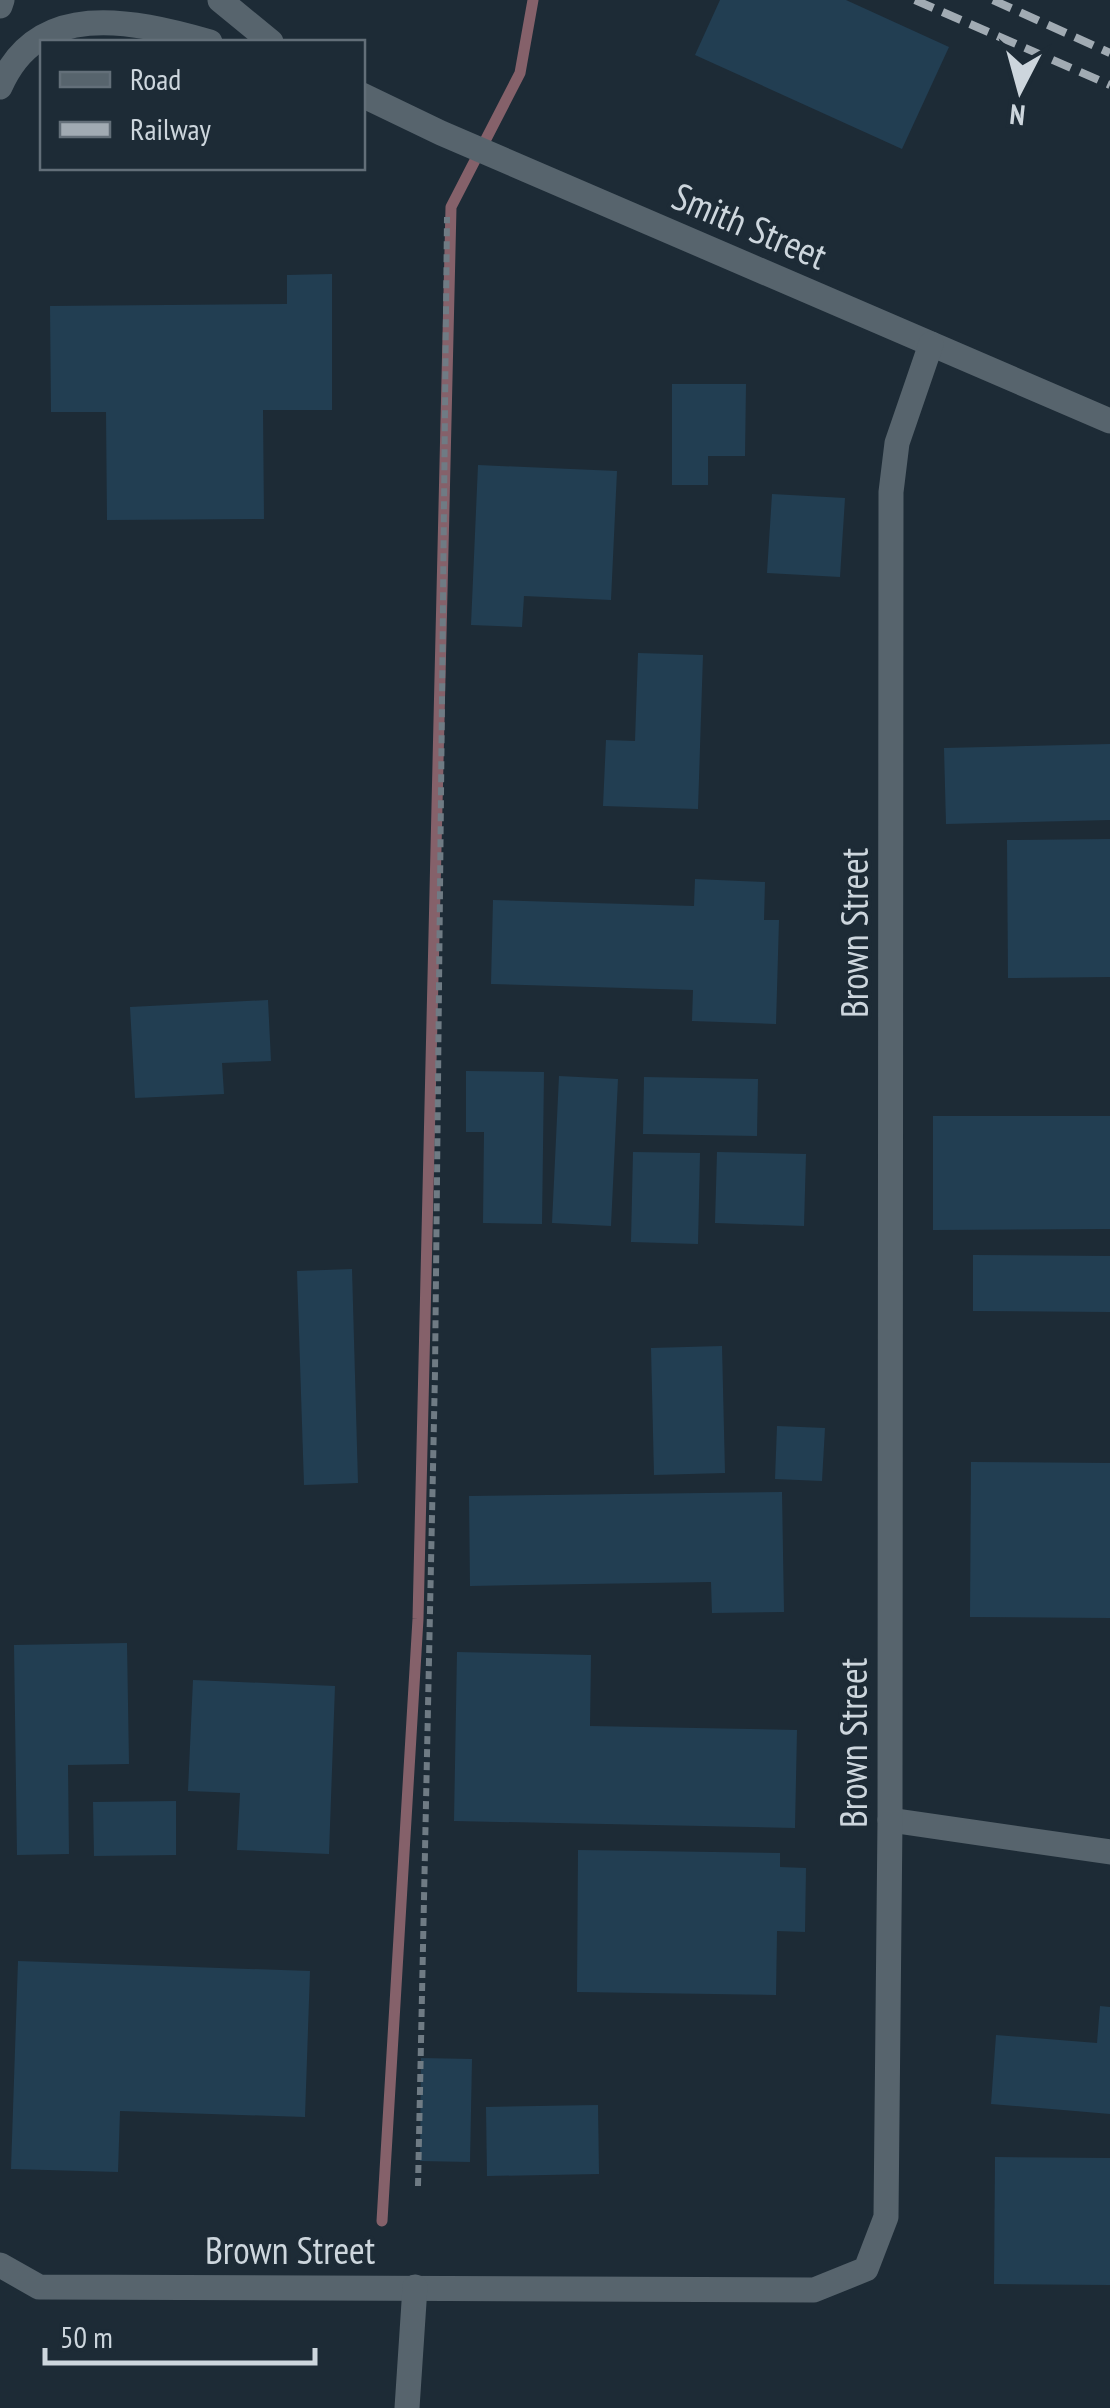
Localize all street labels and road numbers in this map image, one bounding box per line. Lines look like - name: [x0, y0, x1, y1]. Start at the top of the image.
- street label: Smith Street: [665, 171, 835, 280]
- street label: Brown Street: [829, 847, 878, 1018]
- street label: Brown Street: [828, 1657, 877, 1828]
- street label: Brown Street: [205, 2225, 376, 2274]

